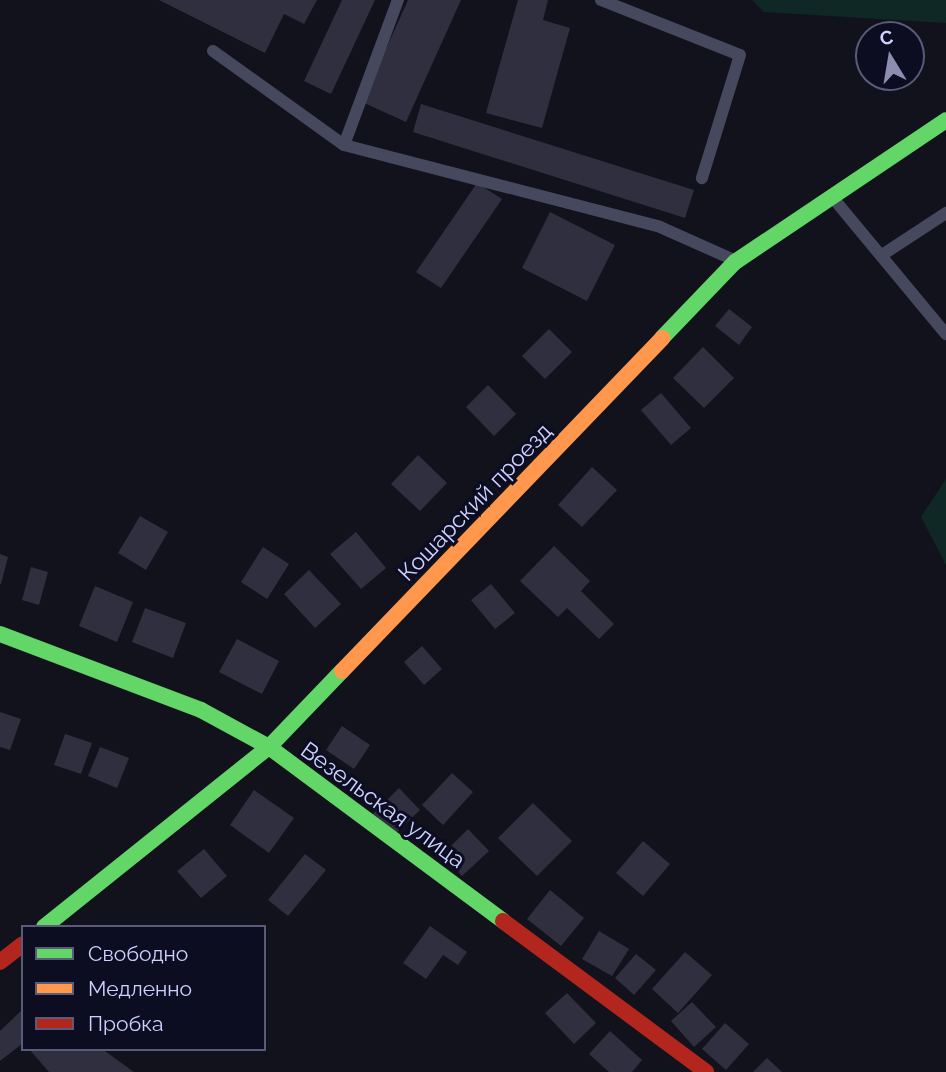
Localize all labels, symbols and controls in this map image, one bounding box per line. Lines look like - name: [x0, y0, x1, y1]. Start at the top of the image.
- north arrow: [855, 21, 925, 91]
- text: С: [878, 25, 895, 49]
- street label: Кошарский проезд: [393, 417, 557, 587]
- street label: Везельская улица: [295, 736, 471, 874]
- legend: [21, 925, 266, 1051]
- text: Свободно: [88, 941, 188, 966]
- text: Медленно: [88, 976, 192, 1001]
- text: Пробка: [88, 1011, 164, 1036]

